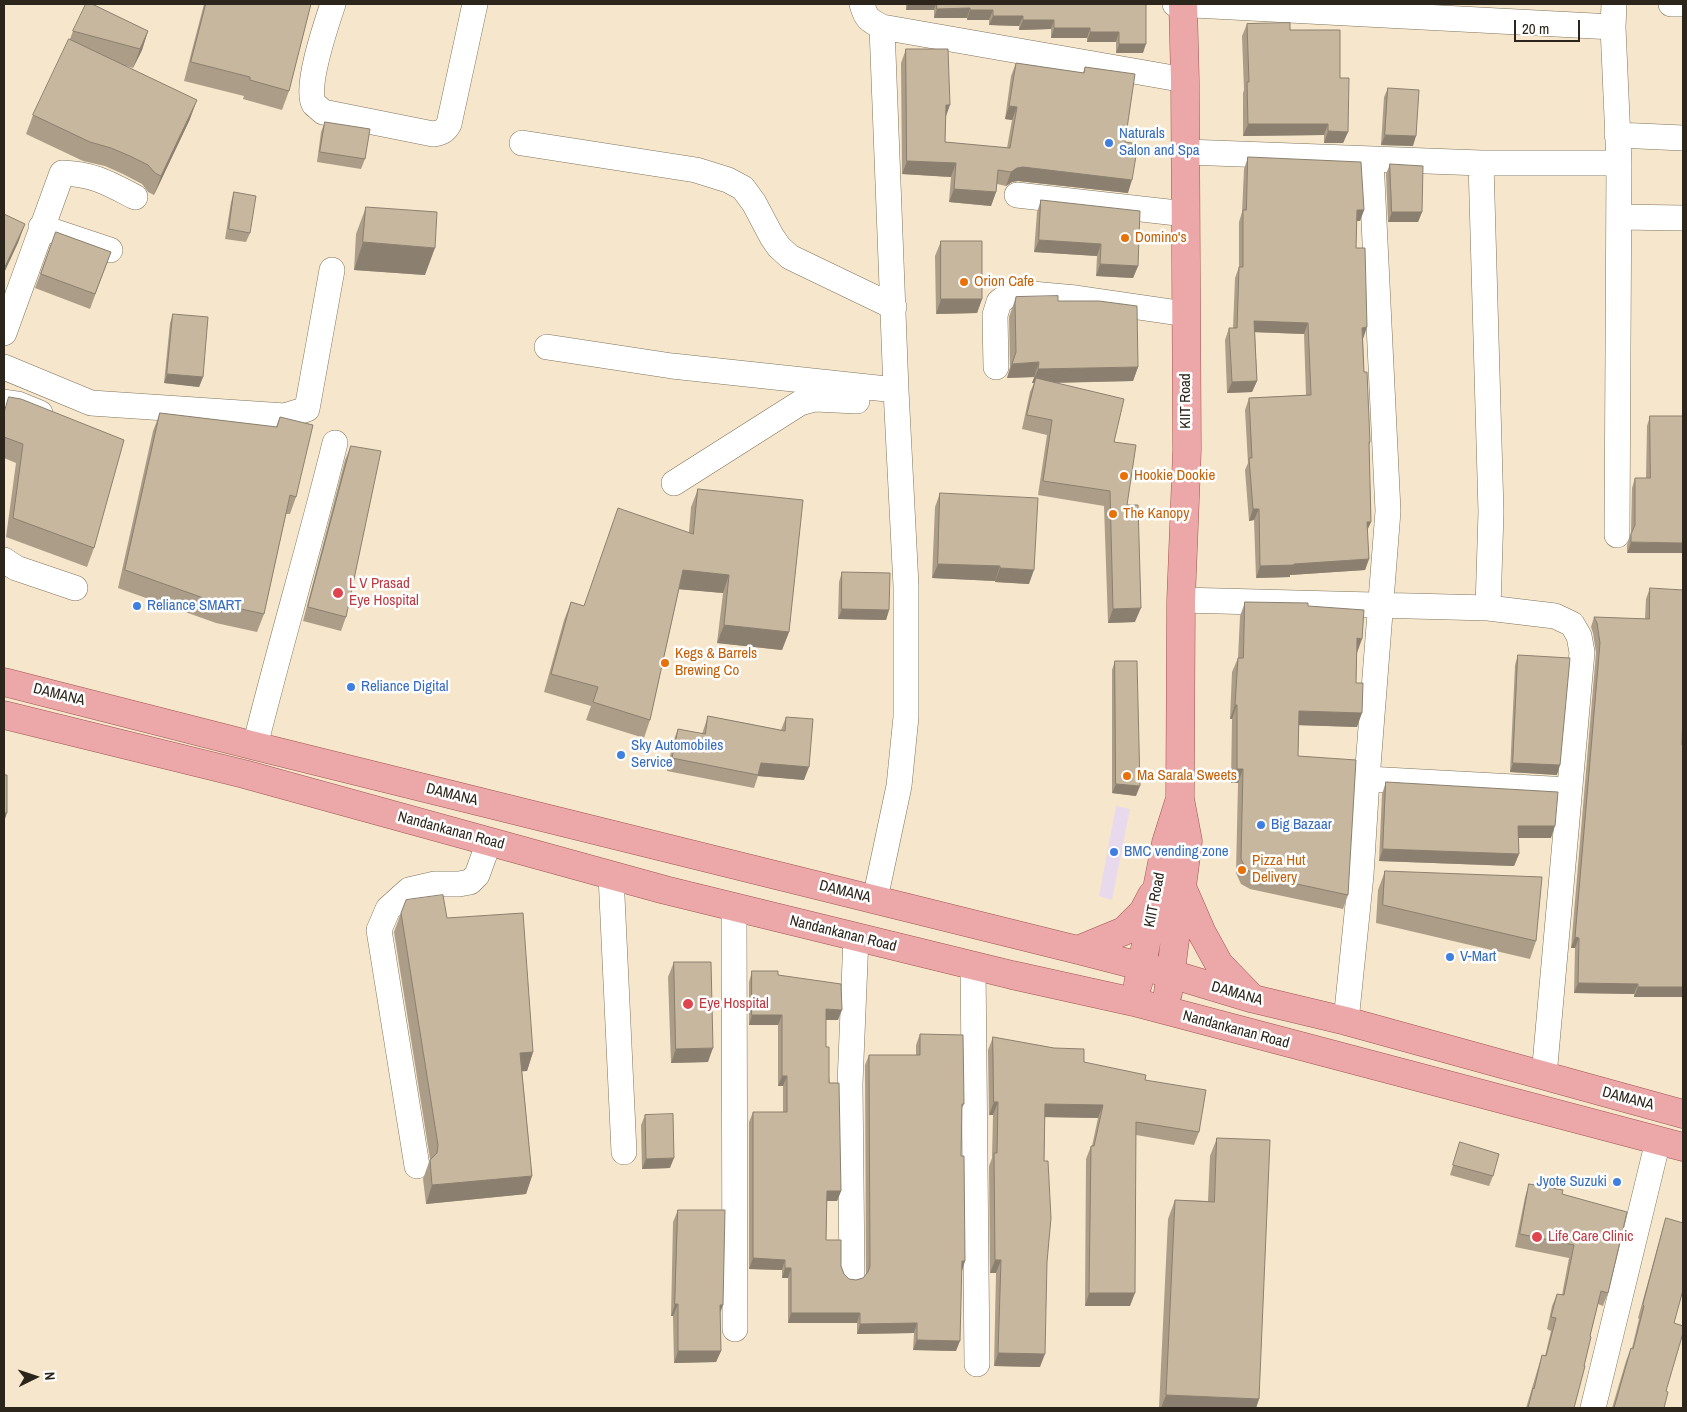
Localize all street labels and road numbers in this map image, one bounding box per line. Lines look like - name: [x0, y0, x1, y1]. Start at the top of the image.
- street label: KIIT Road: [1177, 373, 1195, 429]
- street label: DAMANA: [31, 680, 87, 710]
- street label: DAMANA: [424, 780, 480, 810]
- street label: Nandankanan Road: [396, 808, 506, 854]
- street label: KIIT Road: [1141, 871, 1169, 929]
- street label: DAMANA: [817, 877, 873, 907]
- street label: Nandankanan Road: [788, 912, 898, 956]
- street label: DAMANA: [1209, 978, 1265, 1010]
- street label: Nandankanan Road: [1181, 1007, 1291, 1053]
- street label: DAMANA: [1600, 1083, 1656, 1115]

